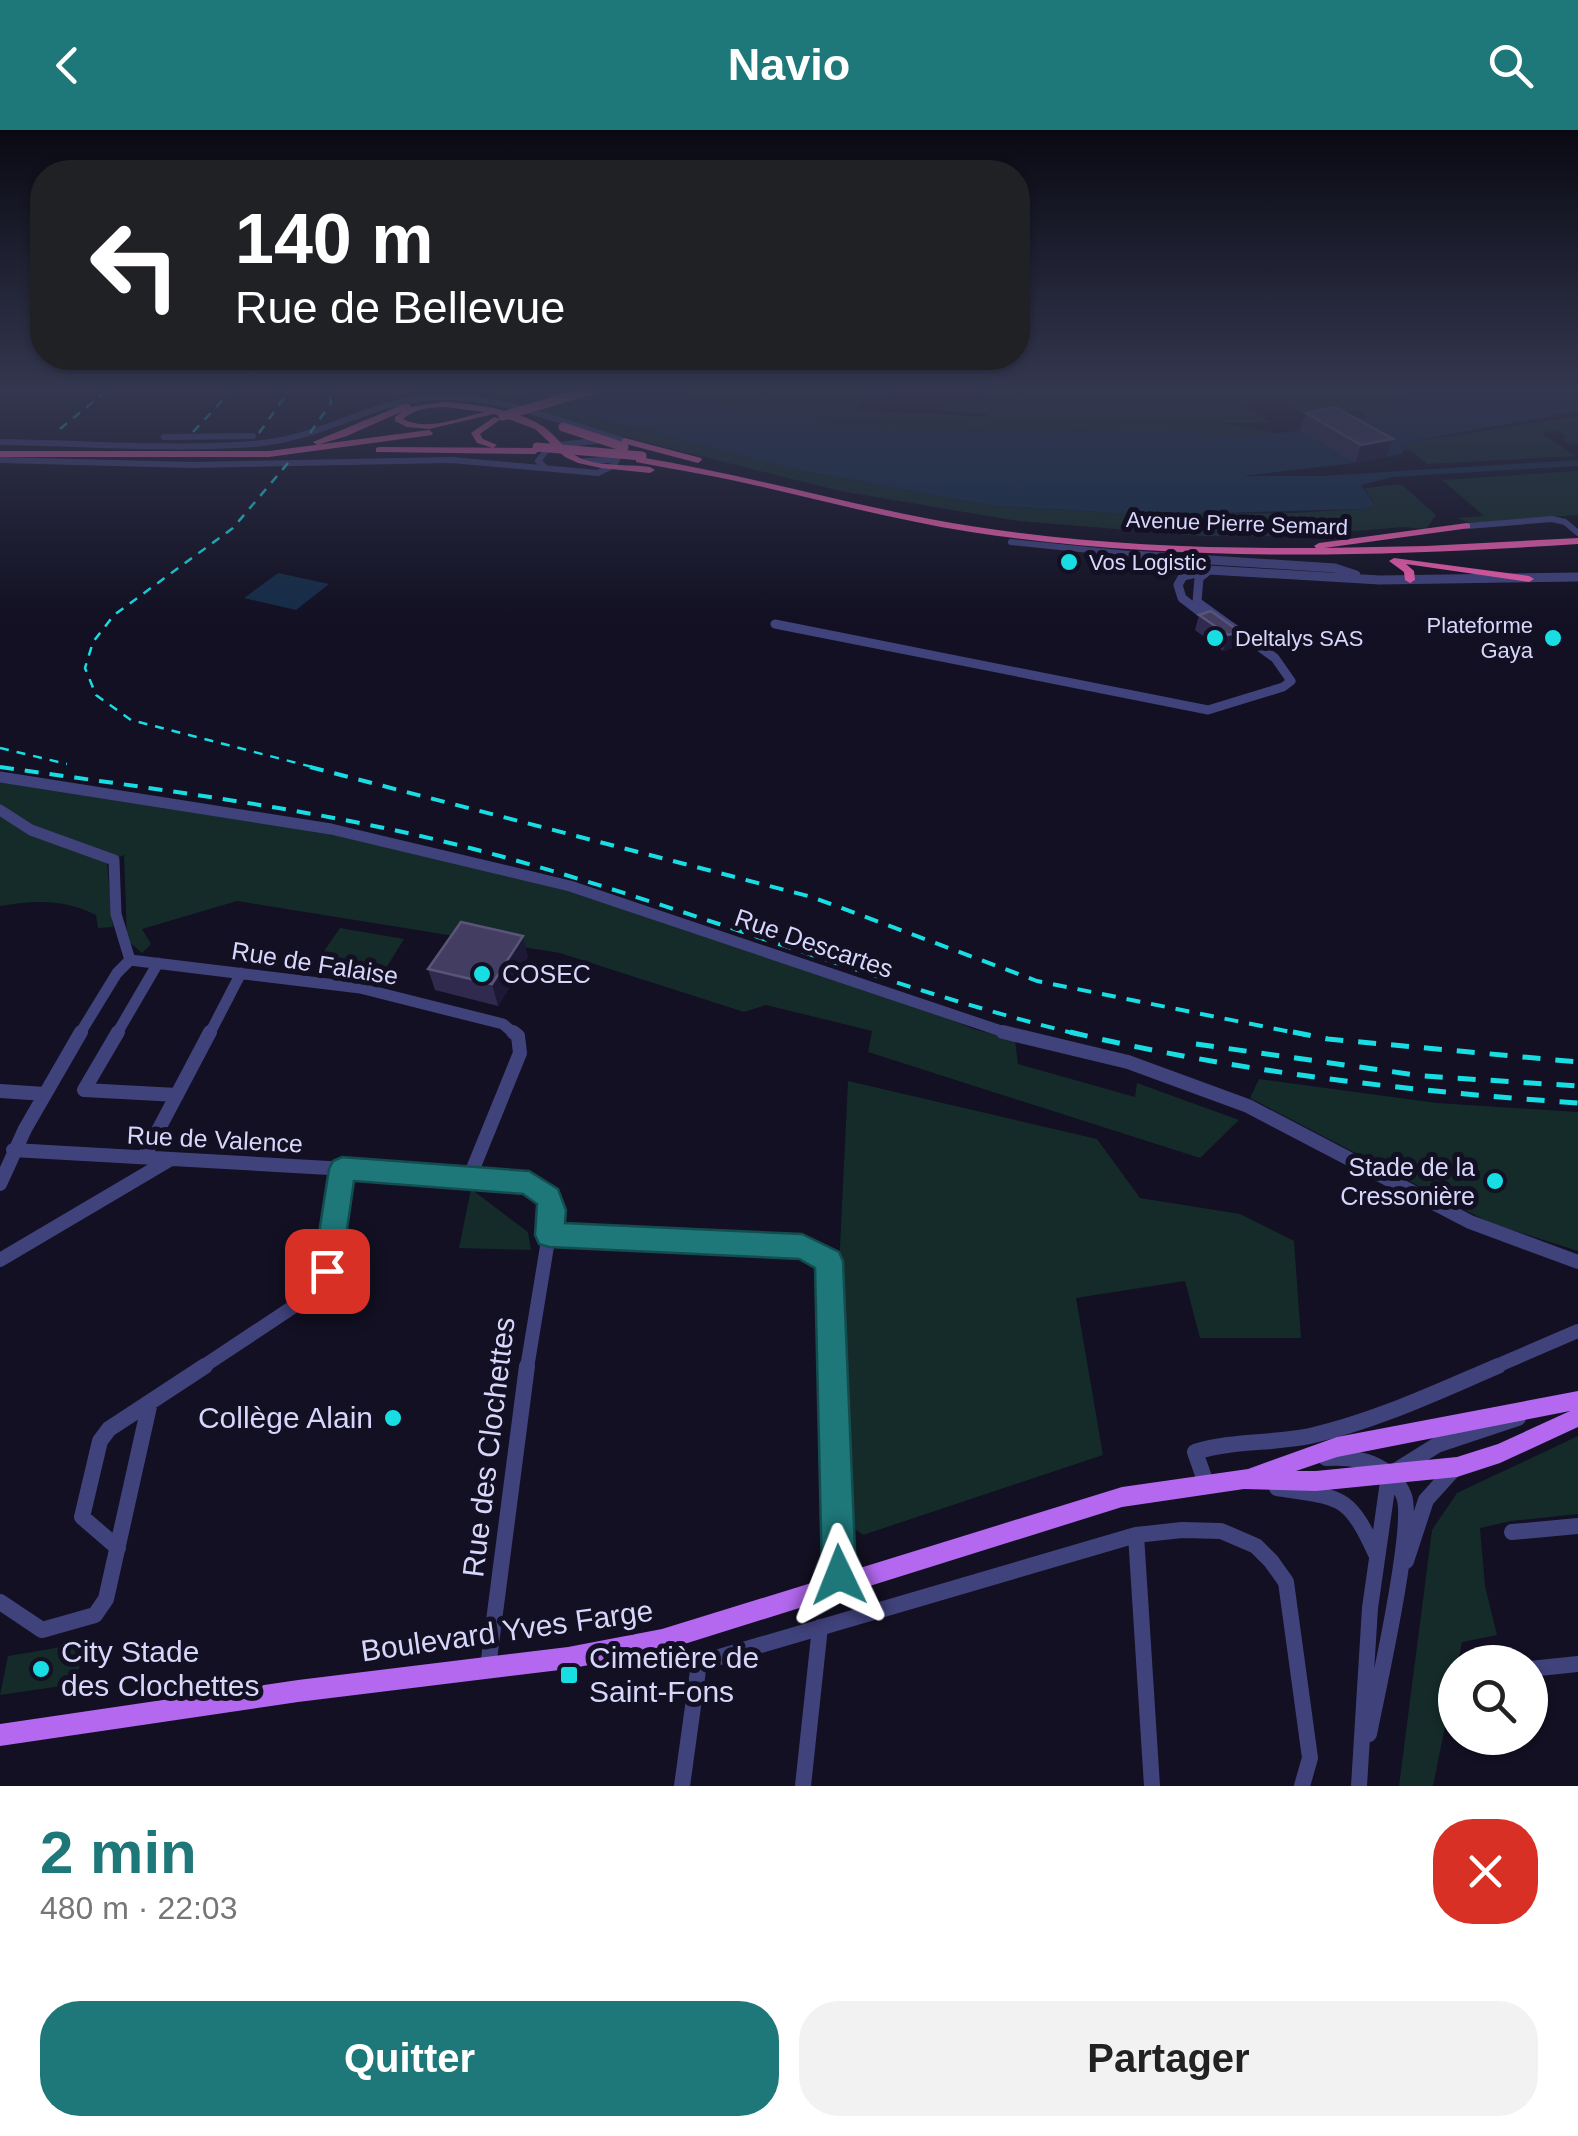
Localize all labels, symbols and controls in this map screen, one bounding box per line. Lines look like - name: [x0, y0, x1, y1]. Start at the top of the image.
- icon: back: [40, 38, 95, 93]
- icon: search: [1483, 38, 1538, 93]
- text: Navio: [728, 39, 850, 90]
- icon: left: [70, 200, 200, 330]
- text: 140 m: [235, 200, 433, 278]
- text: Rue de Bellevue: [235, 282, 565, 333]
- street label: Avenue Pierre Semard: [1126, 507, 1348, 540]
- place label: Vos Logistic: [1089, 550, 1206, 575]
- marker: Vos Logistic: [1058, 551, 1080, 573]
- place label: Plateforme Gaya: [1427, 613, 1534, 663]
- place label: Deltalys SAS: [1235, 626, 1363, 651]
- marker: Deltalys SAS: [1204, 627, 1226, 649]
- marker: Plateforme Gaya: [1542, 627, 1564, 649]
- street label: Rue Descartes: [731, 903, 897, 983]
- street label: Rue de Falaise: [230, 936, 400, 990]
- place label: COSEC: [502, 960, 591, 988]
- marker: COSEC: [471, 963, 493, 985]
- street label: Rue de Valence: [126, 1120, 304, 1158]
- place label: Stade de la Cressonière: [1340, 1153, 1475, 1210]
- marker: Stade de la Cressonière: [1484, 1170, 1506, 1192]
- pin: [285, 1229, 370, 1314]
- icon: arrive: [300, 1244, 355, 1299]
- street label: Rue des Clochettes: [456, 1315, 521, 1579]
- place label: Collège Alain: [198, 1401, 373, 1434]
- marker: Collège Alain: [382, 1407, 404, 1429]
- position arrow: [787, 1523, 891, 1627]
- street label: Boulevard Yves Farge: [359, 1594, 655, 1667]
- place label: City Stade des Clochettes: [61, 1635, 259, 1702]
- place label: Cimetière de Saint-Fons: [589, 1641, 759, 1708]
- map controls: [1438, 1645, 1548, 1755]
- button: search: [1438, 1645, 1548, 1755]
- marker: City Stade des Clochettes: [30, 1658, 52, 1680]
- marker: Cimetière de Saint-Fons: [558, 1664, 580, 1686]
- text: 2 min: [40, 1819, 197, 1886]
- button: close: [1433, 1819, 1538, 1924]
- text: 480 m · 22:03: [40, 1890, 237, 1926]
- button: Quitter: [40, 2001, 779, 2116]
- button: Partager: [799, 2001, 1538, 2116]

